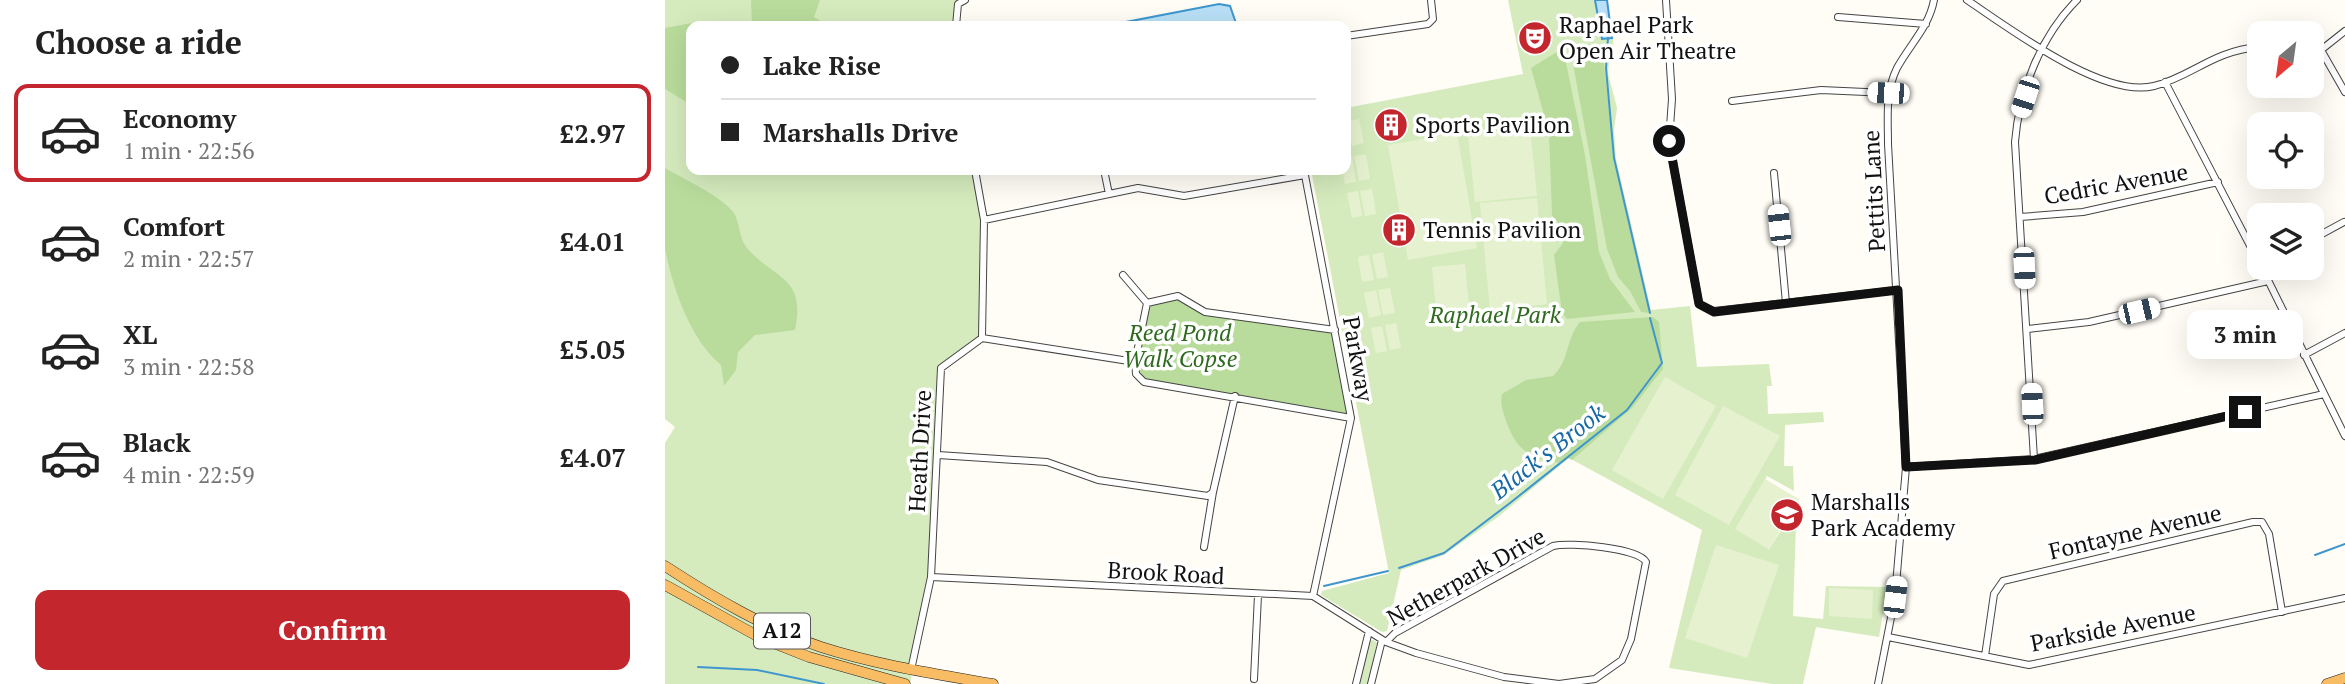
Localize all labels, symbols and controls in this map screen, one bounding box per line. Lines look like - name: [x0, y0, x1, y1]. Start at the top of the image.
- place label: Raphael Park Open Air Theatre: [1559, 9, 1736, 66]
- theatre icon: Raphael Park Open Air Theatre: [1516, 19, 1554, 57]
- text: Choose a ride: [35, 21, 242, 63]
- north arrow: [2247, 21, 2324, 98]
- map controls: [2247, 21, 2324, 280]
- text: Lake Rise: [763, 48, 881, 82]
- car: [2009, 74, 2042, 120]
- car: [1867, 82, 1910, 104]
- text: Economy: [123, 101, 236, 135]
- icon: car: [39, 102, 102, 165]
- building icon: Sports Pavilion: [1372, 106, 1410, 144]
- place label: Sports Pavilion: [1415, 109, 1570, 140]
- button: locate: [2247, 112, 2324, 189]
- text: Marshalls Drive: [763, 115, 958, 149]
- text: £2.97: [560, 116, 626, 150]
- route start: [1653, 125, 1685, 157]
- street label: Pettits Lane: [1855, 129, 1892, 253]
- text: 1 min · 22:56: [123, 135, 255, 166]
- street label: Cedric Avenue: [2042, 156, 2190, 211]
- car: [1767, 203, 1792, 247]
- button: layers: [2247, 203, 2324, 280]
- text: Comfort: [123, 209, 225, 243]
- icon: car: [39, 210, 102, 273]
- building icon: Tennis Pavilion: [1380, 211, 1418, 249]
- place label: Tennis Pavilion: [1423, 214, 1582, 245]
- text: £4.01: [560, 224, 626, 258]
- text: 2 min · 22:57: [123, 243, 255, 274]
- car: [2013, 246, 2036, 290]
- car: [2117, 296, 2162, 326]
- park label: Raphael Park: [1428, 299, 1562, 330]
- callout: 3 min: [2187, 310, 2303, 360]
- street label: Parkway: [1336, 314, 1381, 404]
- text: XL: [123, 317, 157, 351]
- park label: Reed Pond Walk Copse: [1123, 317, 1237, 374]
- icon: car: [39, 318, 102, 381]
- text: 3 min: [2214, 319, 2276, 350]
- text: £5.05: [560, 332, 626, 366]
- text: 3 min · 22:58: [123, 351, 255, 382]
- car: [2021, 382, 2044, 426]
- street label: Heath Drive: [901, 389, 938, 513]
- water label: Black's Brook: [1483, 396, 1611, 507]
- route end: [2229, 396, 2261, 428]
- text: Black: [123, 425, 191, 459]
- icon: car: [39, 426, 102, 489]
- text: £4.07: [560, 440, 626, 474]
- text: 4 min · 22:59: [123, 459, 255, 490]
- place label: Marshalls Park Academy: [1811, 486, 1956, 543]
- school or university icon: Marshalls Park Academy: [1768, 496, 1806, 534]
- street label: Fontayne Avenue: [2045, 497, 2224, 566]
- street label: Netherpark Drive: [1381, 520, 1551, 633]
- street label: Brook Road: [1107, 554, 1226, 591]
- car: [1883, 575, 1908, 619]
- button: Confirm: [35, 590, 630, 670]
- street label: Parkside Avenue: [2028, 596, 2198, 659]
- road number: A12: [754, 614, 810, 648]

